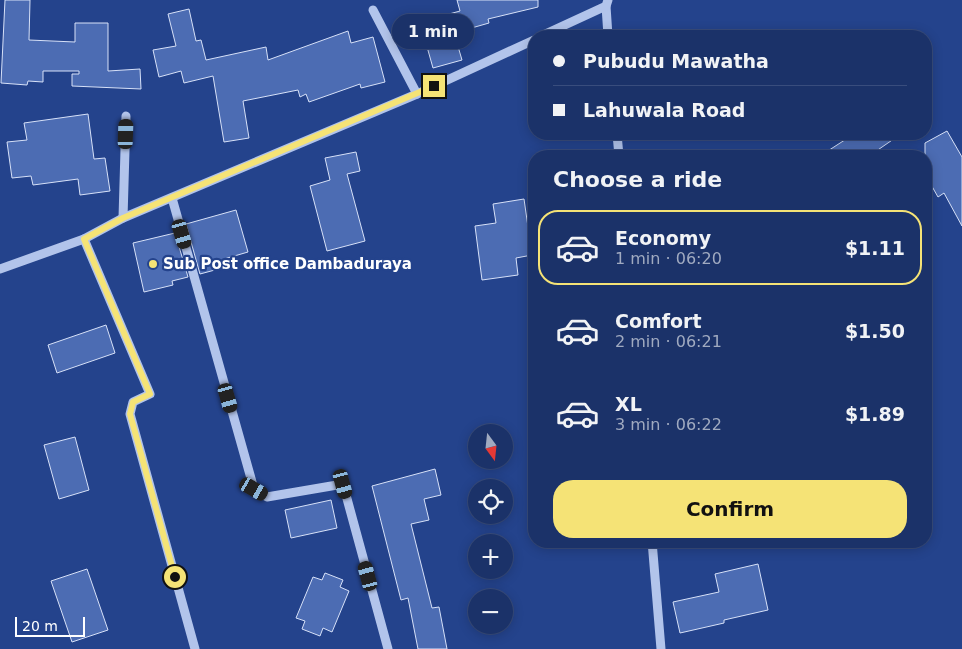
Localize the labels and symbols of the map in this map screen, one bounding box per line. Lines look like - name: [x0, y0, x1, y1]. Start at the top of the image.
- callout: 1 min: [393, 13, 475, 48]
- route end: [423, 75, 445, 97]
- car: [117, 119, 134, 149]
- car: [170, 218, 193, 250]
- place label: Sub Post office Dambaduraya: [163, 255, 412, 273]
- marker: Sub Post office Dambaduraya: [147, 258, 159, 270]
- car: [216, 382, 239, 414]
- north arrow: [468, 424, 512, 469]
- car: [331, 468, 354, 500]
- car: [237, 475, 270, 503]
- car: [356, 560, 379, 592]
- route start: [164, 566, 186, 588]
- scale bar: [15, 614, 85, 637]

